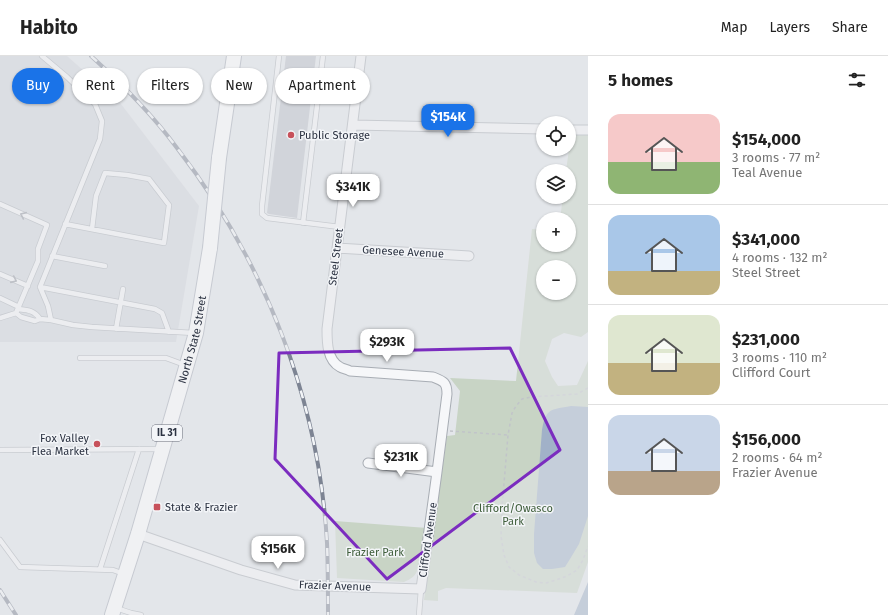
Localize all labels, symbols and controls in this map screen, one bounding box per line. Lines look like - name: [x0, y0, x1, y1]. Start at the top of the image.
- text: Habito: [20, 16, 78, 39]
- text: Map: [721, 19, 747, 36]
- text: Layers: [769, 19, 810, 36]
- text: Share: [832, 19, 868, 36]
- chip: Buy: [12, 68, 64, 104]
- chip: Rent: [72, 68, 129, 104]
- chip: Filters: [137, 68, 203, 104]
- chip: New: [211, 68, 267, 104]
- chip: Apartment: [275, 68, 370, 104]
- icon: filters: [846, 69, 868, 91]
- text: 5 homes: [608, 70, 673, 91]
- pin: $154K: [420, 104, 476, 138]
- text: $154K: [430, 109, 466, 124]
- map controls: [536, 116, 576, 300]
- button: locate: [536, 116, 576, 156]
- place label: Public Storage: [299, 129, 370, 142]
- text: $154,000: [732, 129, 801, 150]
- marker: Public Storage: [286, 130, 296, 140]
- icon: home: [640, 130, 688, 178]
- text: 3 rooms · 77 m²: [732, 150, 820, 165]
- button: layers: [536, 164, 576, 204]
- text: Teal Avenue: [732, 165, 802, 180]
- pin: $341K: [325, 174, 381, 208]
- text: $341K: [336, 179, 370, 194]
- one-way arrow: [20, 212, 28, 220]
- button: +: [536, 212, 576, 252]
- street label: Steel Street: [326, 228, 346, 286]
- text: $341,000: [732, 229, 800, 250]
- icon: home: [640, 231, 688, 279]
- street label: Genesee Avenue: [362, 243, 444, 261]
- text: 4 rooms · 132 m²: [732, 250, 828, 265]
- button: −: [536, 260, 576, 300]
- text: Steel Street: [732, 265, 800, 280]
- one-way arrow: [9, 275, 17, 283]
- street label: North State Street: [175, 295, 209, 385]
- pin: $293K: [359, 329, 415, 363]
- text: $231,000: [732, 329, 800, 350]
- icon: home: [640, 331, 688, 379]
- text: $293K: [369, 334, 405, 349]
- text: 3 rooms · 110 m²: [732, 350, 827, 365]
- text: Clifford Court: [732, 365, 811, 380]
- road number: IL 31: [152, 425, 182, 441]
- text: $156,000: [732, 429, 801, 450]
- icon: home: [640, 431, 688, 479]
- place label: Fox Valley Flea Market: [31, 432, 90, 458]
- marker: Fox Valley Flea Market: [92, 439, 102, 449]
- pin: $231K: [373, 444, 429, 478]
- text: $231K: [384, 449, 418, 464]
- text: 2 rooms · 64 m²: [732, 450, 822, 465]
- text: Frazier Avenue: [732, 465, 818, 480]
- place label: State & Frazier: [165, 501, 238, 514]
- street label: Clifford Avenue: [416, 501, 440, 579]
- marker: State & Frazier: [152, 502, 162, 512]
- park label: Clifford/Owasco Park: [473, 502, 553, 528]
- pin: $156K: [250, 536, 306, 570]
- text: $156K: [260, 541, 296, 556]
- park label: Frazier Park: [346, 546, 404, 559]
- street label: Frazier Avenue: [299, 578, 371, 594]

